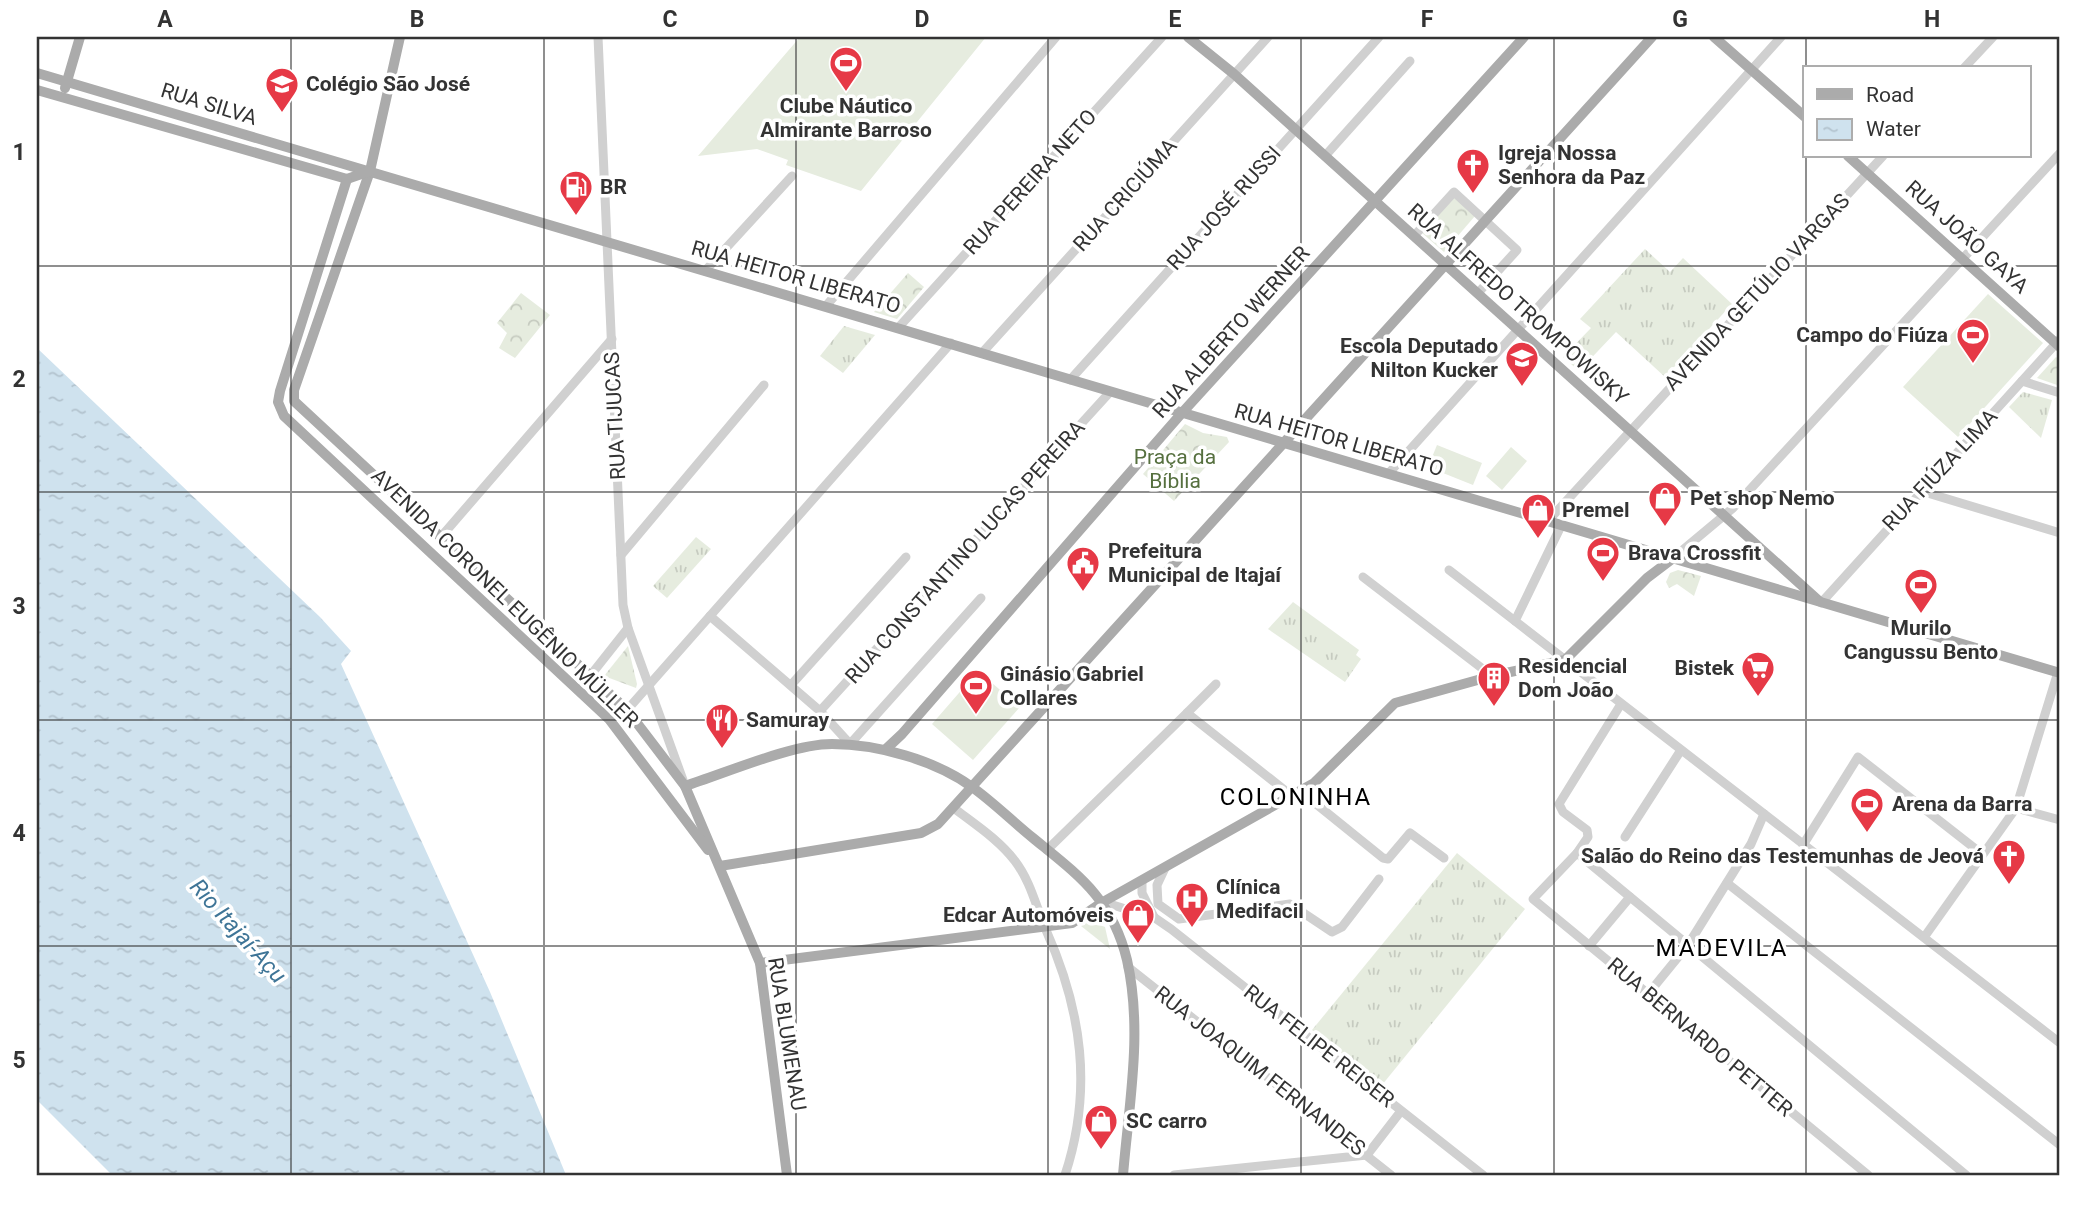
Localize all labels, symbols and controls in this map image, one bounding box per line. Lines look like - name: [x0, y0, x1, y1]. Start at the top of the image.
- text: A: [157, 6, 173, 33]
- text: B: [410, 6, 424, 33]
- text: C: [662, 6, 678, 33]
- text: D: [915, 6, 929, 33]
- text: E: [1169, 6, 1182, 33]
- text: F: [1421, 6, 1434, 33]
- text: G: [1672, 6, 1688, 33]
- text: H: [1924, 6, 1940, 33]
- sports icon: Clube Náutico Almirante Barroso: [827, 44, 865, 93]
- school or university icon: Colégio São José: [263, 65, 301, 114]
- legend: [1803, 66, 2030, 158]
- place label: Colégio São José: [306, 72, 470, 96]
- street label: RUA SILVA: [158, 78, 260, 130]
- text: Road: [1866, 83, 1914, 107]
- place label: Clube Náutico Almirante Barroso: [760, 94, 932, 142]
- street label: RUA PEREIRA NETO: [959, 105, 1101, 259]
- text: Water: [1866, 117, 1921, 141]
- street label: RUA CRICIÚMA: [1068, 134, 1182, 256]
- text: 1: [12, 139, 26, 166]
- street label: RUA JOSÉ RUSSI: [1162, 141, 1286, 275]
- place label: Igreja Nossa Senhora da Paz: [1498, 141, 1645, 189]
- church icon: Igreja Nossa Senhora da Paz: [1454, 146, 1492, 195]
- fuel station icon: BR: [557, 168, 595, 217]
- place label: BR: [600, 175, 627, 199]
- street label: RUA JOÃO GAYA: [1901, 176, 2033, 299]
- street label: AVENIDA GETÚLIO VARGAS: [1659, 189, 1855, 395]
- street label: RUA ALFREDO TROMPOWISKY: [1403, 199, 1633, 410]
- street label: RUA HEITOR LIBERATO: [689, 236, 903, 318]
- street label: RUA ALBERTO WERNER: [1148, 241, 1314, 423]
- sports icon: Campo do Fiúza: [1954, 316, 1992, 365]
- place label: Campo do Fiúza: [1796, 323, 1948, 347]
- place label: Escola Deputado Nilton Kucker: [1340, 334, 1498, 382]
- school or university icon: Escola Deputado Nilton Kucker: [1503, 339, 1541, 388]
- street label: RUA TIJUCAS: [600, 351, 630, 481]
- text: 2: [12, 366, 26, 393]
- street label: RUA HEITOR LIBERATO: [1232, 399, 1446, 481]
- street label: RUA FIÚZA LIMA: [1878, 404, 2003, 536]
- street label: RUA CONSTANTINO LUCAS PEREIRA: [840, 415, 1090, 688]
- park label: Praça da Bíblia: [1134, 445, 1216, 493]
- street label: AVENIDA CORONEL EUGÊNIO MÜLLER: [367, 464, 644, 732]
- shop icon: Pet shop Nemo: [1646, 479, 1684, 528]
- place label: Pet shop Nemo: [1690, 486, 1835, 510]
- shop icon: Premel: [1519, 491, 1557, 540]
- place label: Premel: [1562, 498, 1629, 522]
- sports icon: Brava Crossfit: [1584, 534, 1622, 583]
- place label: Prefeitura Municipal de Itajaí: [1108, 539, 1282, 587]
- place label: Brava Crossfit: [1628, 541, 1761, 565]
- public building icon: Prefeitura Municipal de Itajaí: [1064, 544, 1102, 593]
- sports icon: Murilo Cangussu Bento: [1902, 566, 1940, 615]
- text: 3: [12, 593, 26, 620]
- place label: Murilo Cangussu Bento: [1844, 616, 1998, 664]
- supermarket icon: Bistek: [1739, 649, 1777, 698]
- place label: Residencial Dom João: [1518, 654, 1627, 702]
- place label: Bistek: [1675, 656, 1735, 680]
- building icon: Residencial Dom João: [1475, 659, 1513, 708]
- place label: Ginásio Gabriel Collares: [1000, 662, 1144, 710]
- sports icon: Ginásio Gabriel Collares: [957, 667, 995, 716]
- restaurant icon: Samuray: [703, 701, 741, 750]
- place label: Samuray: [746, 708, 830, 732]
- district label: COLONINHA: [1220, 783, 1372, 811]
- sports icon: Arena da Barra: [1848, 785, 1886, 834]
- place label: Arena da Barra: [1892, 792, 2032, 816]
- text: 4: [12, 820, 26, 847]
- church icon: Salão do Reino das Testemunhas de Jeová: [1990, 837, 2028, 886]
- place label: Salão do Reino das Testemunhas de Jeová: [1581, 844, 1984, 868]
- water label: Rio Itajaí-Açu: [184, 873, 292, 989]
- place label: Clínica Medifacil: [1216, 875, 1304, 923]
- hospital icon: Clínica Medifacil: [1173, 880, 1211, 929]
- shop icon: Edcar Automóveis: [1119, 896, 1157, 945]
- place label: Edcar Automóveis: [943, 903, 1114, 927]
- district label: MADEVILA: [1656, 934, 1788, 962]
- street label: RUA BERNARDO PETTER: [1603, 953, 1797, 1121]
- street label: RUA BLUMENAU: [763, 955, 811, 1113]
- street label: RUA FELIPE REISER: [1239, 980, 1399, 1112]
- street label: RUA JOAQUIM FERNANDES: [1150, 981, 1370, 1161]
- text: 5: [12, 1047, 26, 1074]
- shop icon: SC carro: [1082, 1102, 1120, 1151]
- place label: SC carro: [1126, 1109, 1207, 1133]

